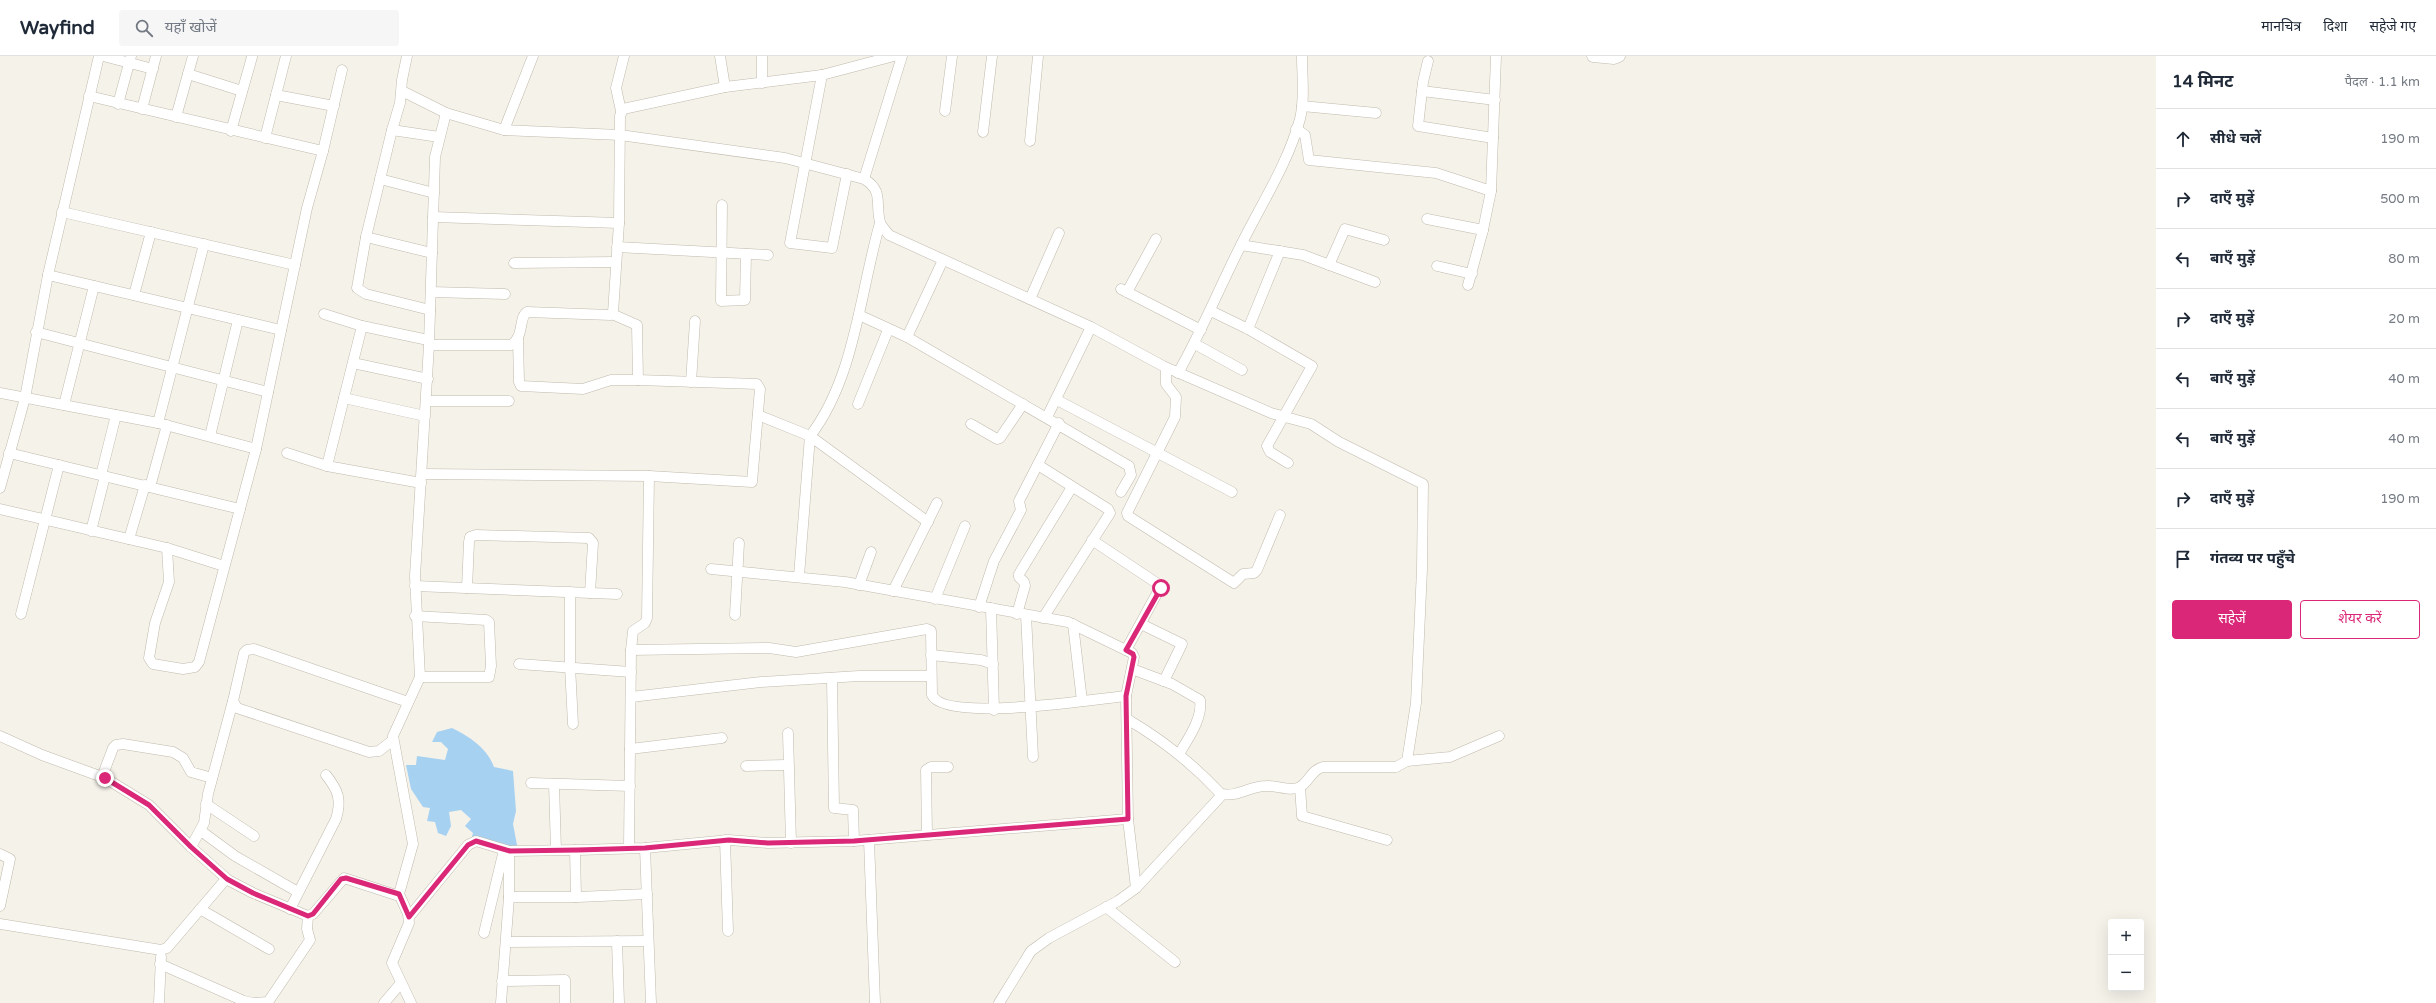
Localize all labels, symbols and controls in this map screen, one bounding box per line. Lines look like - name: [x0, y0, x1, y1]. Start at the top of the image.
- search box: [119, 10, 399, 46]
- text: Wayfind: [20, 17, 95, 39]
- icon: search: [133, 17, 155, 39]
- text: यहाँ खोजें: [165, 18, 217, 36]
- text: मानचित्र: [2261, 18, 2301, 35]
- text: दिशा: [2323, 18, 2347, 35]
- text: सहेजे गए: [2369, 18, 2416, 35]
- text: 14 मिनट: [2172, 71, 2233, 92]
- text: पैदल · 1.1 km: [2345, 74, 2420, 90]
- icon: ahead: [2172, 128, 2194, 150]
- text: सीधे चलें: [2210, 129, 2261, 147]
- text: 190 m: [2380, 131, 2420, 147]
- icon: right: [2172, 188, 2194, 210]
- text: दाएँ मुड़ें: [2210, 189, 2254, 207]
- text: 500 m: [2380, 191, 2420, 207]
- icon: left: [2172, 248, 2194, 270]
- text: बाएँ मुड़ें: [2210, 249, 2255, 267]
- text: 80 m: [2388, 251, 2420, 267]
- icon: right: [2172, 308, 2194, 330]
- text: दाएँ मुड़ें: [2210, 309, 2254, 327]
- text: 20 m: [2388, 311, 2420, 327]
- icon: left: [2172, 368, 2194, 390]
- text: बाएँ मुड़ें: [2210, 369, 2255, 387]
- text: 40 m: [2388, 371, 2420, 387]
- icon: left: [2172, 428, 2194, 450]
- text: बाएँ मुड़ें: [2210, 429, 2255, 447]
- text: 40 m: [2388, 431, 2420, 447]
- icon: right: [2172, 488, 2194, 510]
- text: दाएँ मुड़ें: [2210, 489, 2254, 507]
- text: 190 m: [2380, 491, 2420, 507]
- icon: arrive: [2172, 548, 2194, 570]
- text: गंतव्य पर पहुँचे: [2210, 549, 2295, 567]
- route start: [1152, 579, 1170, 597]
- button: सहेजें: [2172, 600, 2292, 639]
- button: शेयर करें: [2300, 600, 2420, 639]
- route end: [96, 769, 114, 787]
- map controls: [2108, 919, 2144, 991]
- button: +: [2108, 919, 2144, 955]
- button: −: [2108, 955, 2144, 991]

